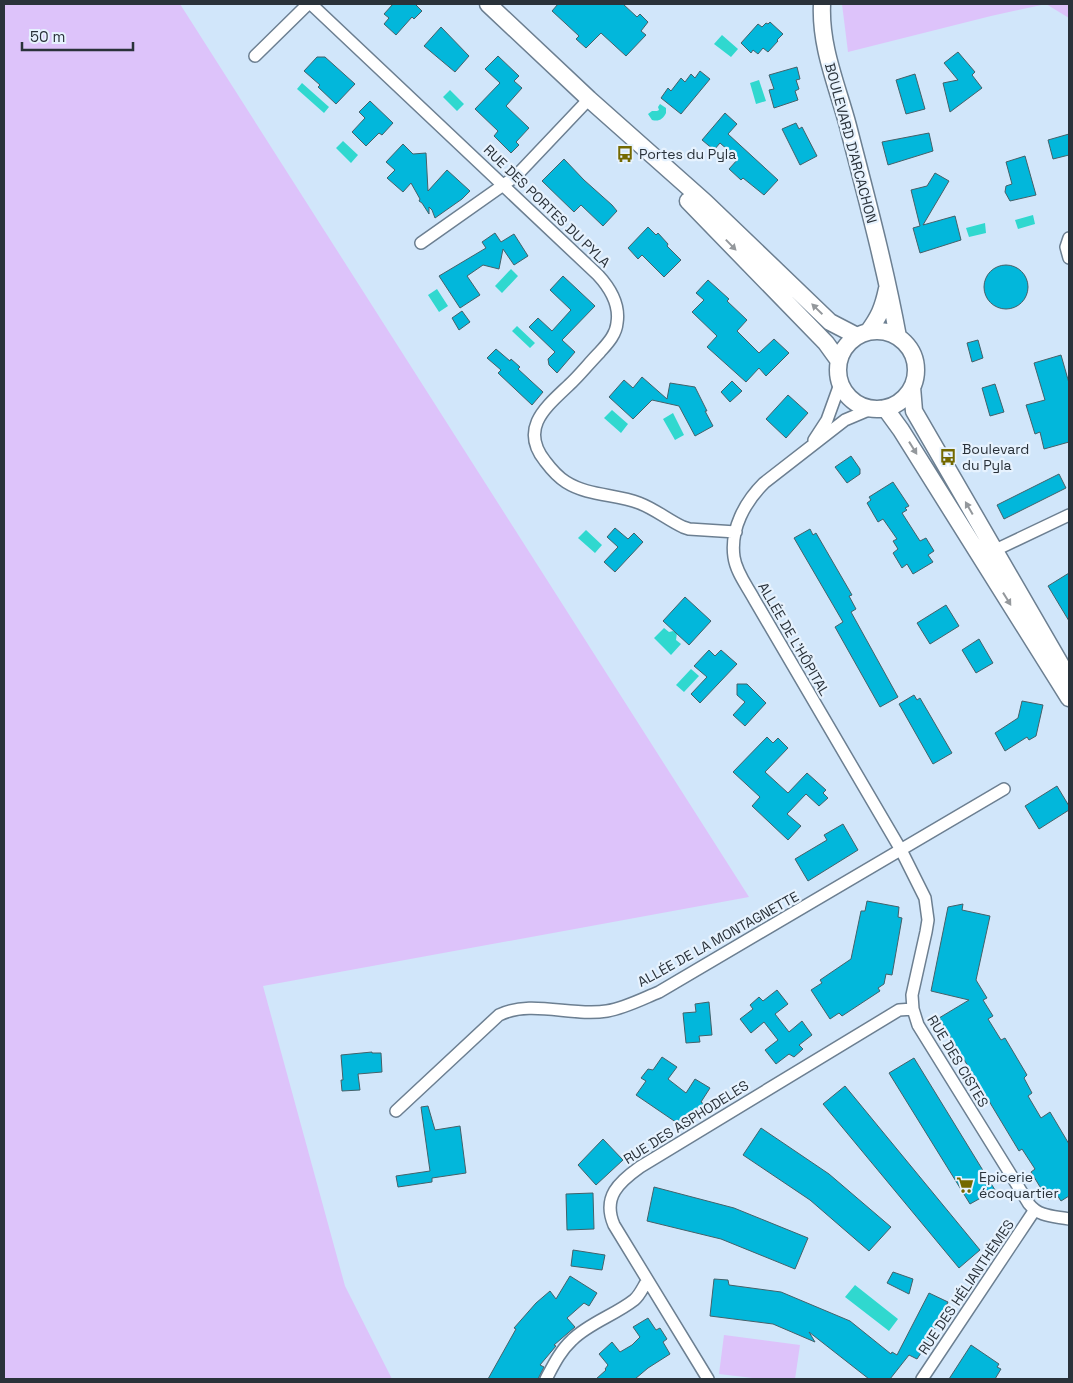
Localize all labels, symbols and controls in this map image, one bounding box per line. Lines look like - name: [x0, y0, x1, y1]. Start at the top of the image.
- scale bar: [22, 20, 134, 52]
- text: 50 m: [30, 27, 65, 46]
- street label: BOULEVARD D'ARCACHON: [821, 61, 881, 225]
- street label: RUE DES PORTES DU PYLA: [480, 141, 614, 271]
- bus stop icon: Portes du Pyla: [615, 144, 635, 164]
- place label: Portes du Pyla: [639, 145, 736, 163]
- one-way arrow: [725, 239, 737, 251]
- one-way arrow: [811, 303, 823, 315]
- place label: Boulevard du Pyla: [962, 440, 1029, 474]
- one-way arrow: [908, 441, 917, 455]
- bus stop icon: Boulevard du Pyla: [938, 447, 958, 467]
- one-way arrow: [965, 501, 973, 516]
- street label: ALLÉE DE L’HÔPITAL: [754, 579, 834, 699]
- one-way arrow: [1002, 592, 1011, 605]
- street label: ALLÉE DE LA MONTAGNETTE: [634, 887, 802, 991]
- street label: RUE DES CISTES: [923, 1012, 993, 1110]
- street label: RUE DES ASPHODELES: [620, 1076, 752, 1168]
- place label: Epicerie écoquartier: [979, 1168, 1059, 1202]
- supermarket icon: Epicerie écoquartier: [955, 1175, 975, 1195]
- street label: RUE DES HÉLIANTHÈMES: [914, 1216, 1018, 1358]

